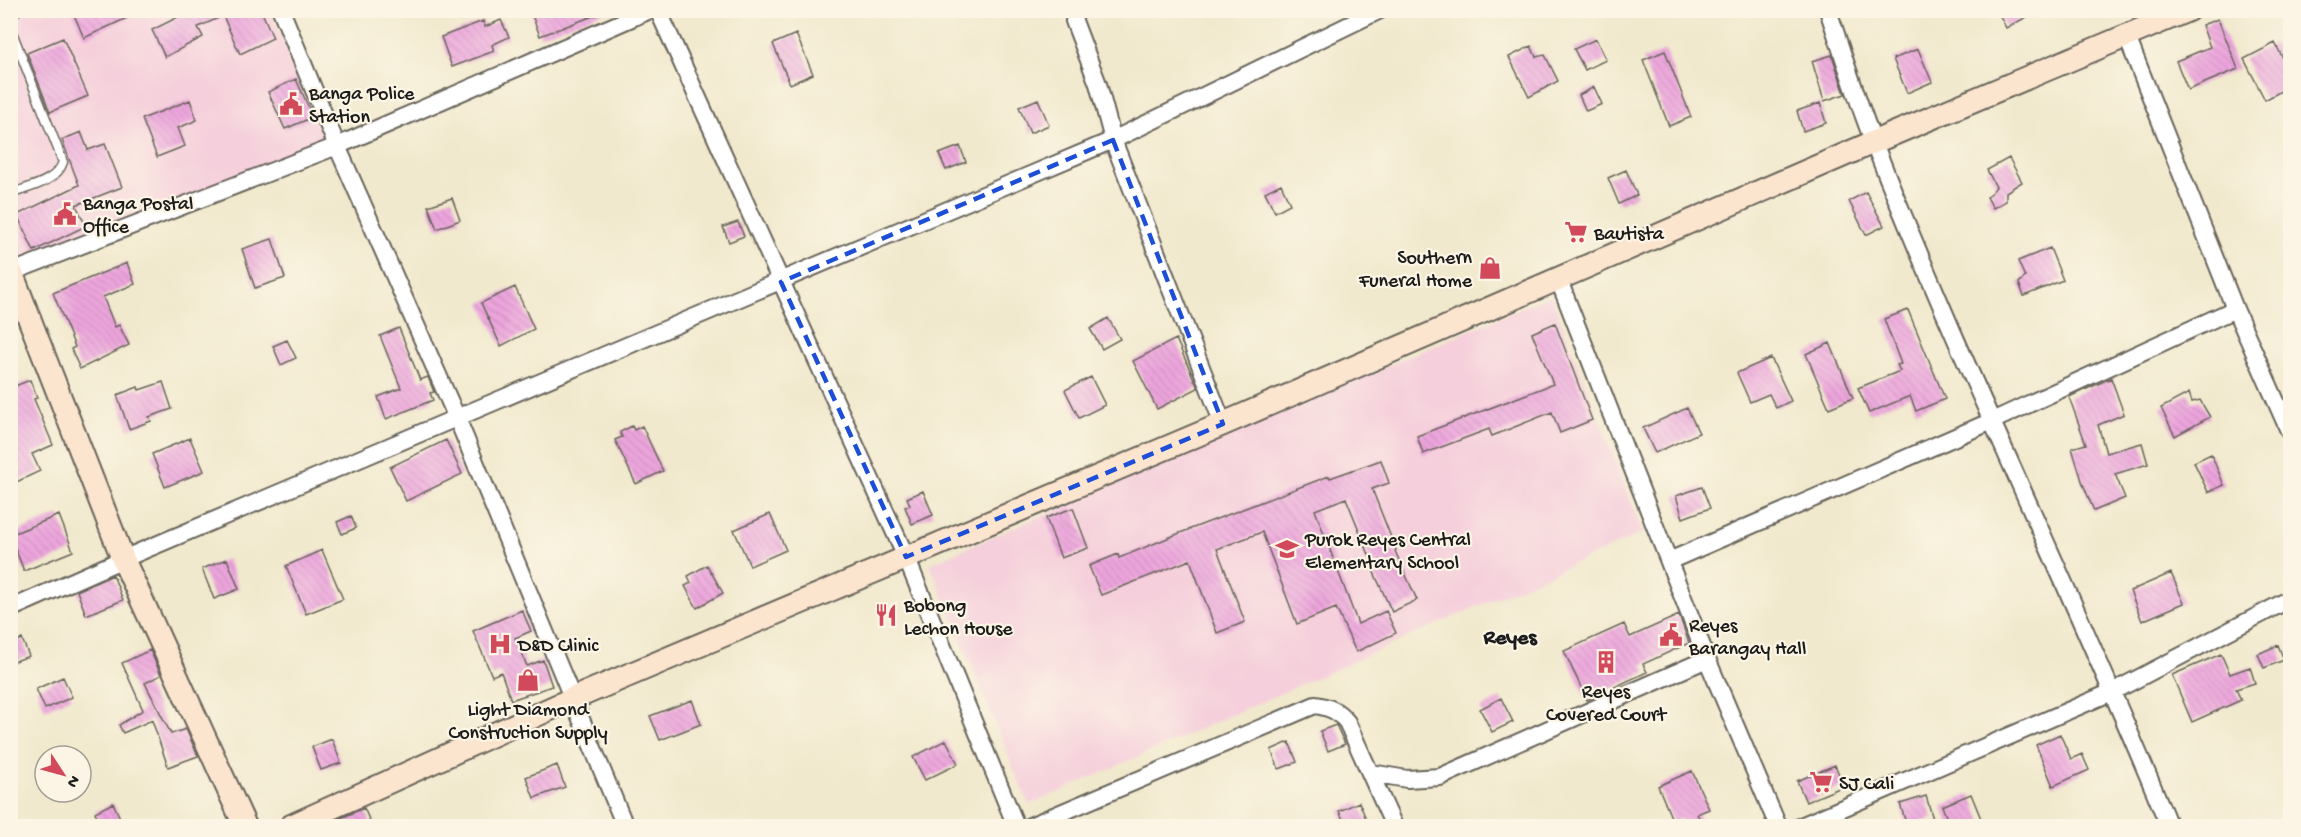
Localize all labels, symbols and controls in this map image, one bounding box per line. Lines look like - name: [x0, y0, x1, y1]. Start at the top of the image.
- place label: Banga Police Station: [308, 84, 415, 130]
- public building icon: Banga Police Station: [278, 91, 304, 117]
- place label: Banga Postal Office: [82, 194, 194, 240]
- public building icon: Banga Postal Office: [52, 201, 78, 227]
- supermarket icon: Bautista: [1563, 219, 1589, 245]
- place label: Bautista: [1593, 224, 1665, 247]
- place label: Southern Funeral Home: [1358, 248, 1473, 294]
- shop icon: Southern Funeral Home: [1477, 255, 1503, 281]
- place label: Purok Reyes Central Elementary School: [1304, 530, 1471, 576]
- school or university icon: Purok Reyes Central Elementary School: [1274, 536, 1300, 562]
- place label: Bobong Lechon House: [903, 596, 1013, 642]
- restaurant icon: Bobong Lechon House: [873, 602, 899, 628]
- place label: Reyes Barangay Hall: [1688, 616, 1806, 662]
- public building icon: Reyes Barangay Hall: [1658, 622, 1684, 648]
- district label: Reyes: [1482, 626, 1538, 652]
- hospital icon: D&D Clinic: [487, 631, 513, 657]
- place label: D&D Clinic: [516, 636, 599, 659]
- building icon: Reyes Covered Court: [1593, 649, 1619, 675]
- shop icon: Light Diamond Construction Supply: [515, 667, 541, 693]
- place label: Reyes Covered Court: [1546, 682, 1668, 728]
- place label: Light Diamond Construction Supply: [448, 700, 608, 746]
- north arrow: [33, 744, 93, 804]
- supermarket icon: SJ Cali: [1808, 769, 1834, 795]
- text: N: [61, 771, 83, 791]
- place label: SJ Cali: [1839, 774, 1894, 797]

